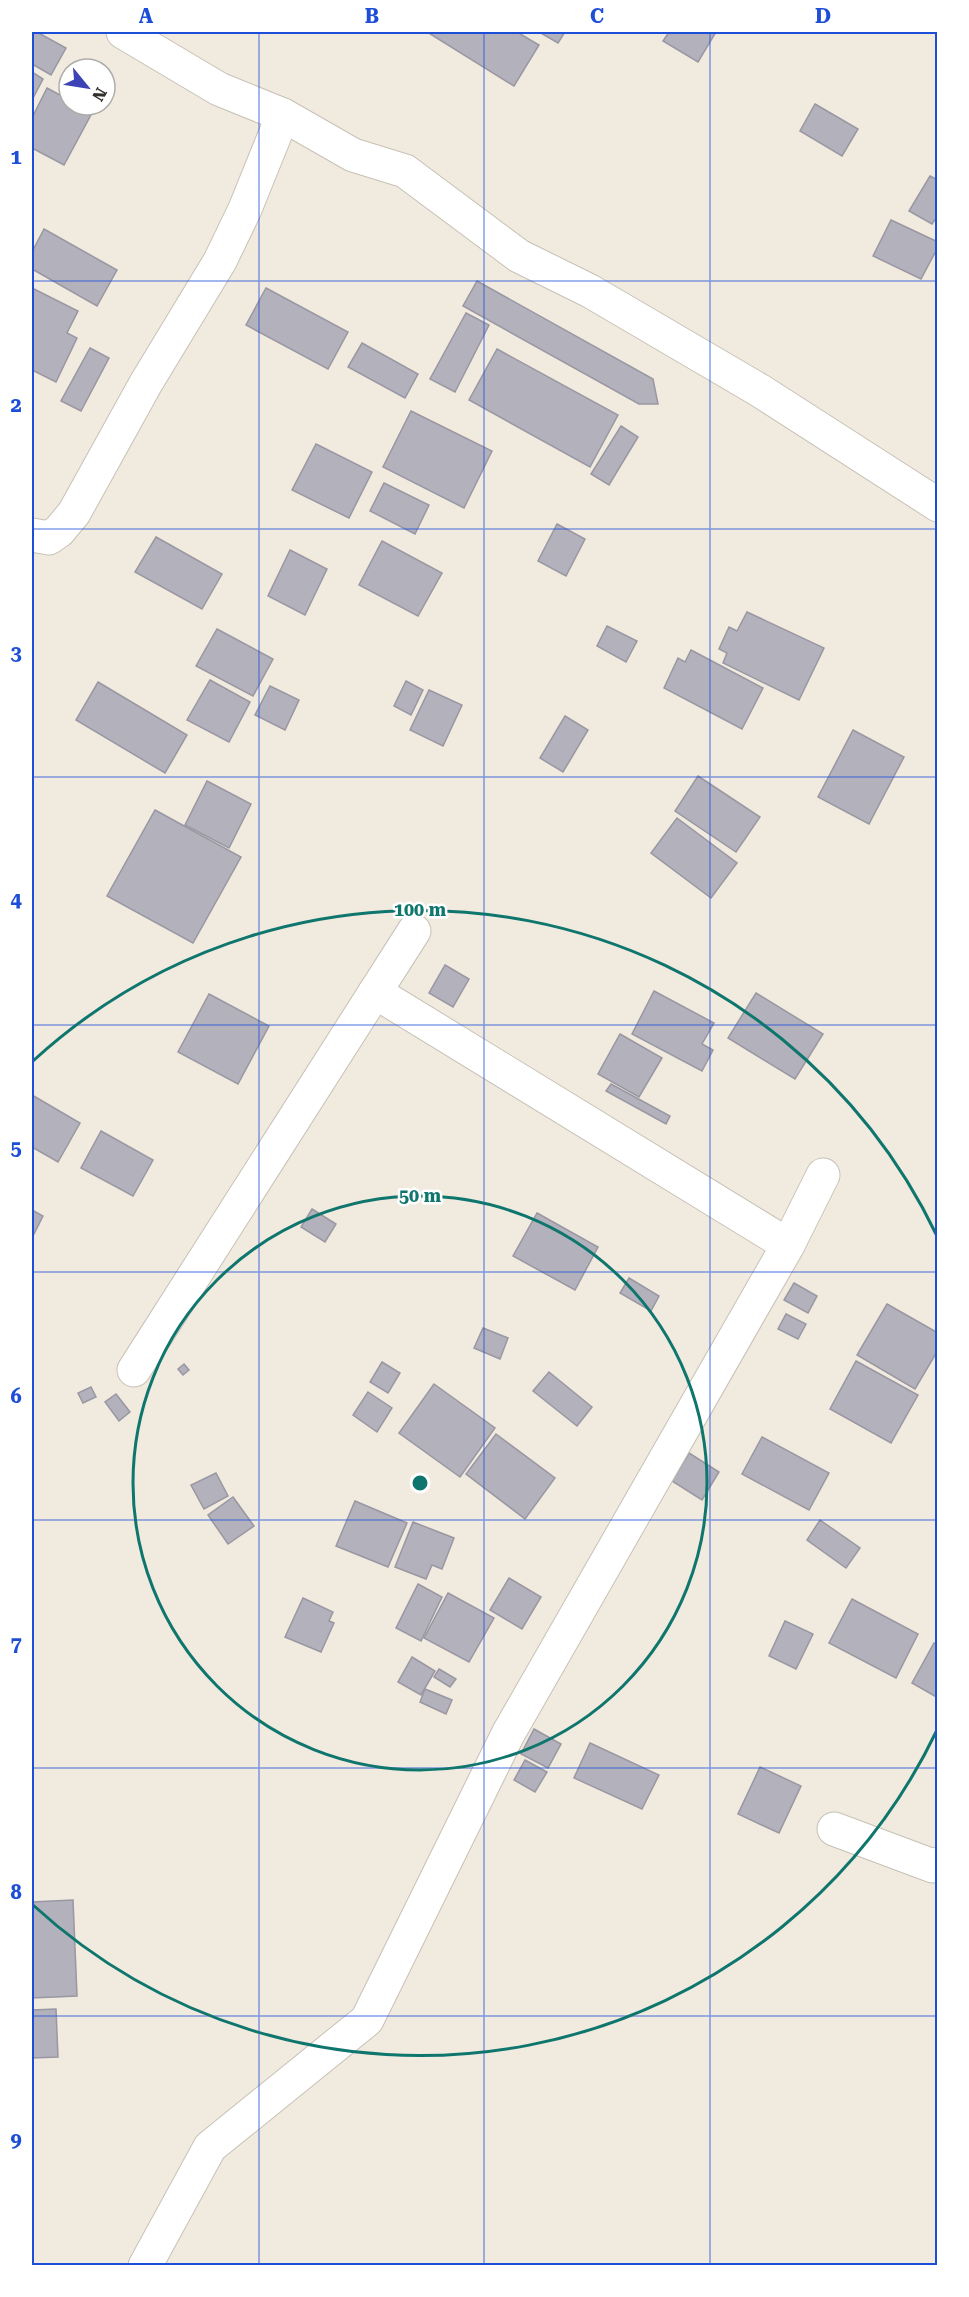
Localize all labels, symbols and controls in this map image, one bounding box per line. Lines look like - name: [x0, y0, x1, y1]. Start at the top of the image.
- text: A: [139, 4, 154, 28]
- text: B: [365, 4, 379, 28]
- text: C: [590, 4, 604, 28]
- text: D: [815, 4, 831, 28]
- north arrow: [57, 57, 117, 117]
- text: N: [88, 84, 111, 104]
- text: 1: [10, 145, 22, 169]
- text: 2: [10, 393, 22, 417]
- text: 3: [10, 641, 22, 665]
- text: 4: [10, 888, 22, 912]
- text: 100 m: [394, 899, 447, 920]
- text: 5: [10, 1136, 22, 1160]
- text: 50 m: [399, 1185, 442, 1206]
- text: 6: [10, 1384, 22, 1408]
- centre of rings: [410, 1473, 430, 1493]
- text: 7: [10, 1632, 22, 1656]
- text: 8: [10, 1880, 22, 1904]
- text: 9: [10, 2128, 22, 2152]

